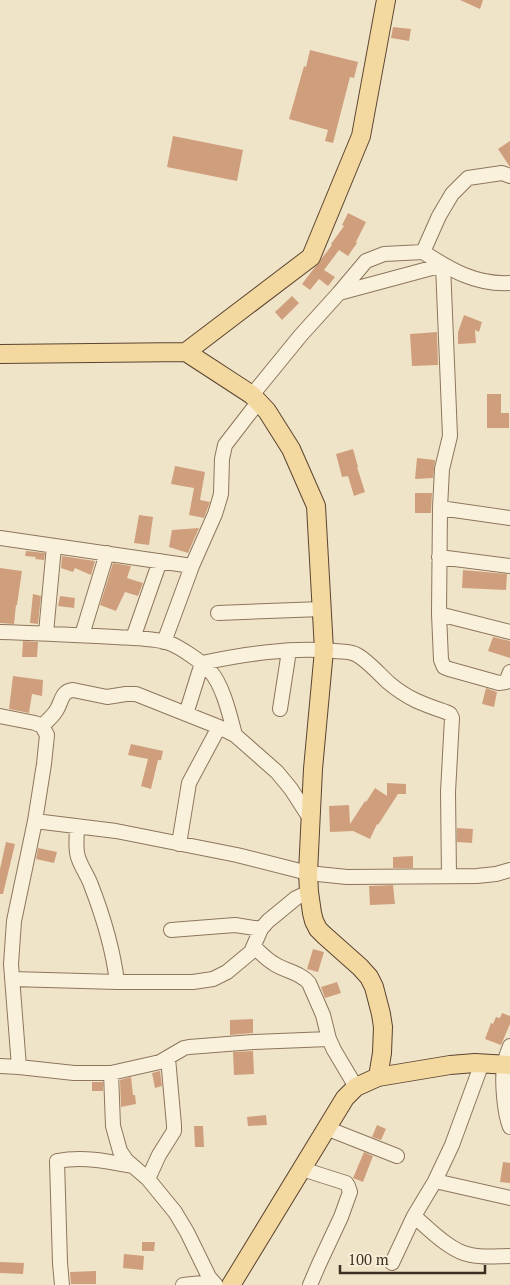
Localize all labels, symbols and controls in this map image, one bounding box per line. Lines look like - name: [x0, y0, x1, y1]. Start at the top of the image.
- scale bar: [340, 1242, 485, 1274]
- text: 100 m: [348, 1249, 389, 1269]

